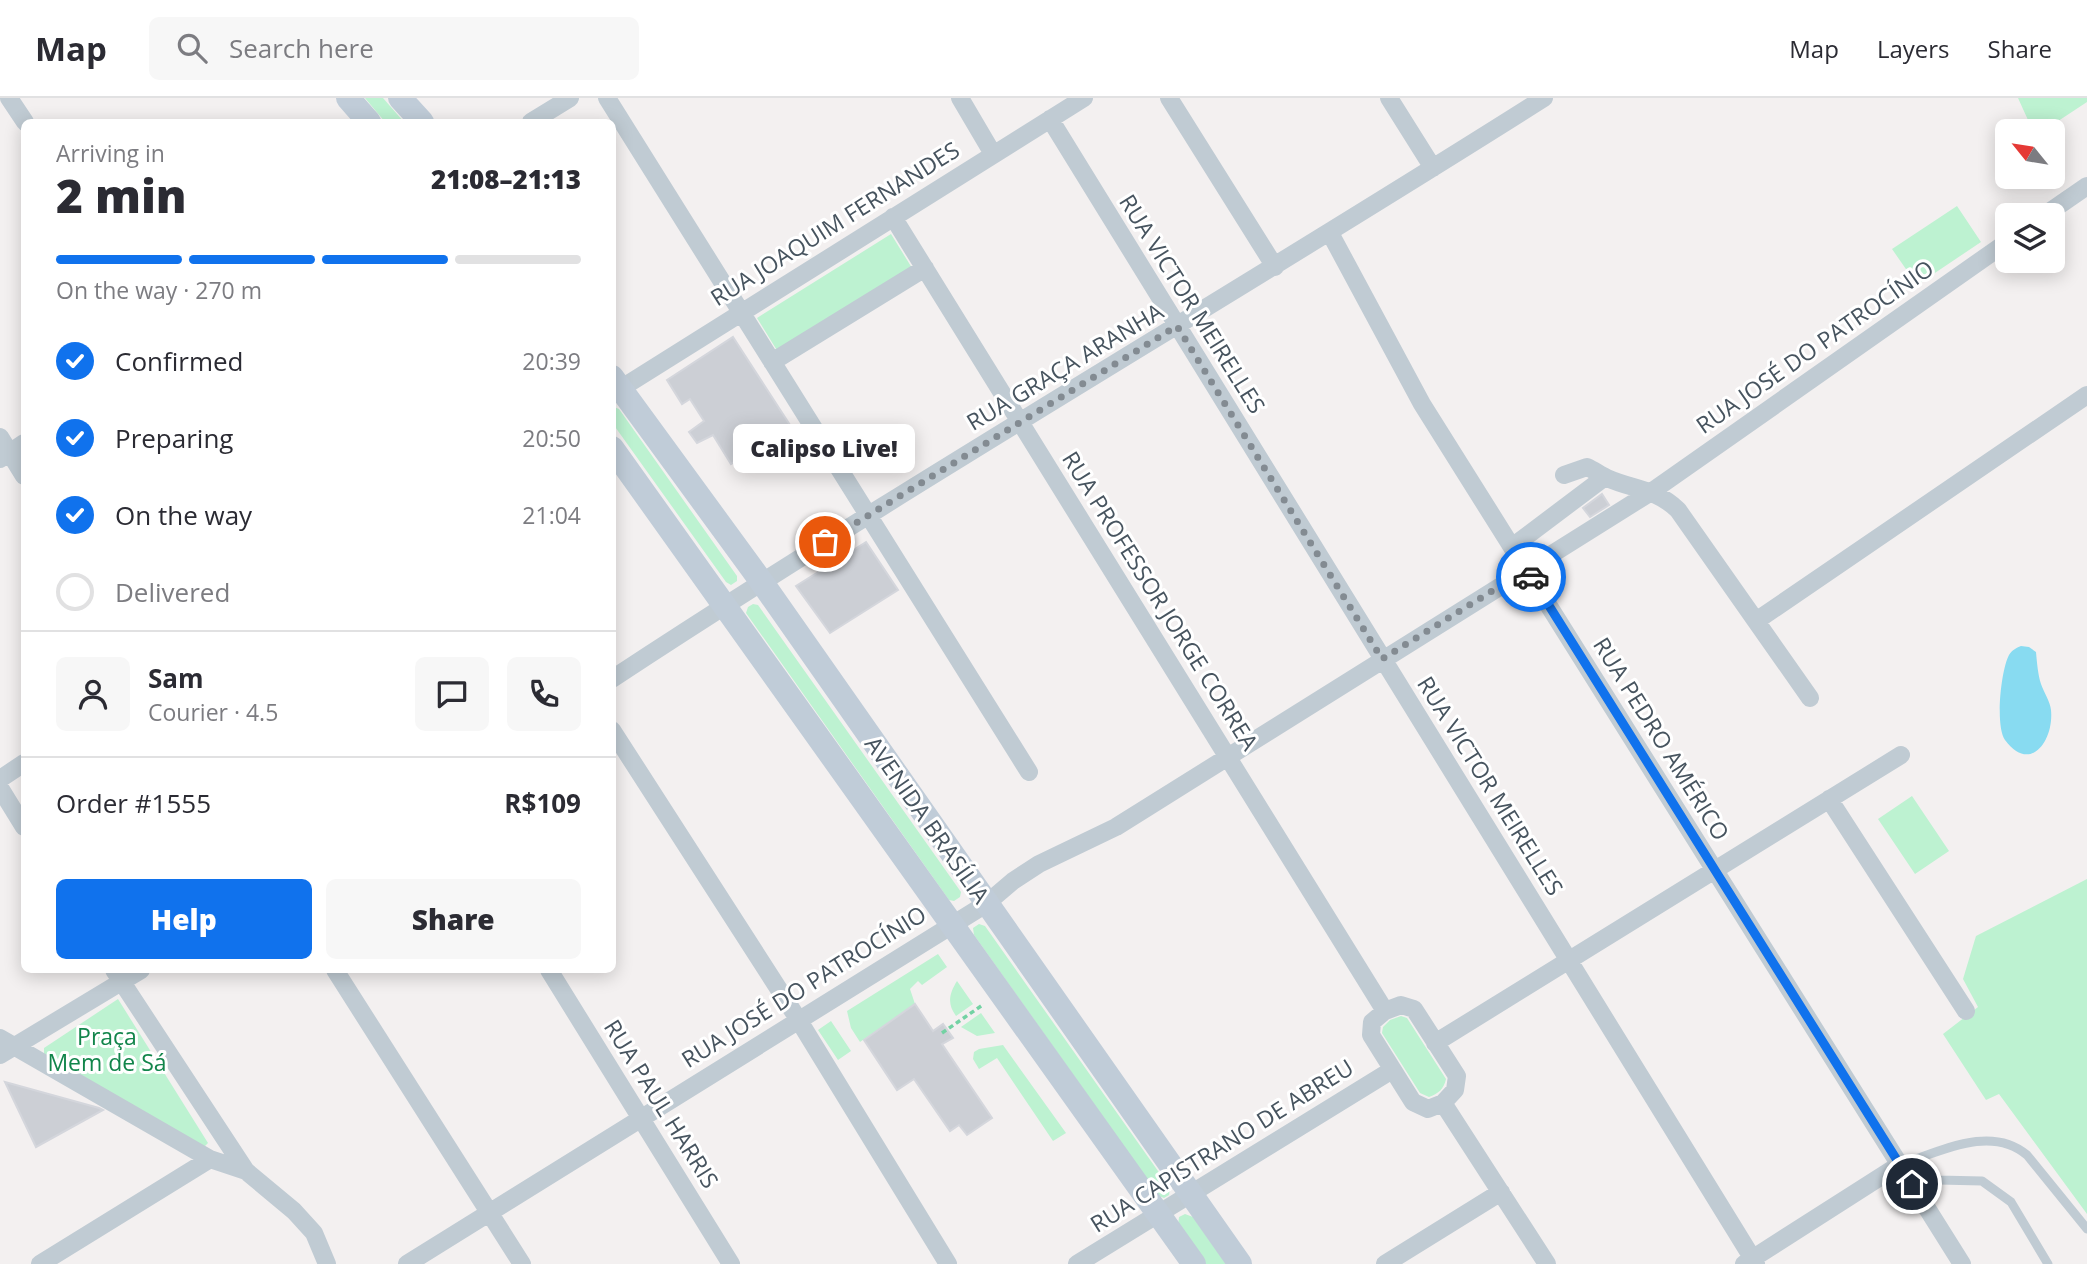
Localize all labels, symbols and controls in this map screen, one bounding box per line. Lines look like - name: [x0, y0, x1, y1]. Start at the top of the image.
- search box: [149, 17, 639, 80]
- text: Map: [35, 26, 107, 71]
- icon: search: [173, 29, 211, 67]
- text: Search here: [229, 30, 374, 66]
- text: Map: [1789, 32, 1839, 65]
- text: Layers: [1877, 32, 1950, 65]
- text: Share: [1988, 32, 2052, 65]
- north arrow: [1995, 119, 2065, 189]
- map controls: [1995, 119, 2065, 273]
- street label: RUA JOAQUIM FERNANDES: [704, 133, 965, 313]
- text: Arriving in: [56, 137, 165, 169]
- text: 21:08–21:13: [431, 161, 581, 197]
- text: 2 min: [56, 164, 187, 226]
- street label: RUA VICTOR MEIRELLES: [1112, 188, 1273, 419]
- button: layers: [1995, 203, 2065, 273]
- street label: RUA JOSÉ DO PATROCÍNIO: [1689, 252, 1940, 440]
- text: On the way · 270 m: [56, 274, 262, 306]
- street label: RUA GRAÇA ARANHA: [960, 295, 1169, 438]
- icon: check: [56, 342, 94, 380]
- text: Confirmed: [115, 343, 243, 379]
- text: 20:39: [522, 345, 581, 377]
- icon: check: [56, 419, 94, 457]
- text: Preparing: [115, 420, 233, 456]
- text: 20:50: [522, 422, 581, 454]
- callout: Calipso Live!: [734, 423, 916, 472]
- text: Calipso Live!: [750, 432, 898, 464]
- street label: RUA PROFESSOR JORGE CORREA: [1055, 445, 1267, 757]
- icon: check: [56, 496, 94, 534]
- text: On the way: [115, 497, 252, 533]
- text: 21:04: [522, 499, 581, 531]
- pin: [795, 512, 855, 572]
- icon: bag: [806, 523, 844, 561]
- courier: [1496, 542, 1566, 612]
- icon: car: [1512, 558, 1550, 596]
- text: Delivered: [115, 574, 230, 610]
- street label: RUA PEDRO AMÉRICO: [1586, 631, 1737, 846]
- button: person: [56, 657, 130, 731]
- button: chat: [415, 657, 489, 731]
- button: phone: [507, 657, 581, 731]
- text: Sam: [148, 660, 204, 696]
- street label: RUA VICTOR MEIRELLES: [1410, 670, 1571, 901]
- text: Courier · 4.5: [148, 696, 278, 728]
- street label: AVENIDA BRASÍLIA: [858, 729, 998, 910]
- text: Order #1555: [56, 785, 211, 821]
- text: R$109: [504, 785, 581, 821]
- button: Help: [56, 879, 312, 959]
- button: Share: [326, 879, 581, 959]
- street label: RUA JOSÉ DO PATROCÍNIO: [675, 898, 932, 1075]
- street label: RUA PAUL HARRIS: [597, 1013, 727, 1194]
- park label: Praça Mem de Sá: [47, 1020, 167, 1078]
- street label: RUA CAPISTRANO DE ABREU: [1084, 1051, 1359, 1239]
- pin: [1882, 1154, 1942, 1214]
- icon: home: [1893, 1165, 1931, 1203]

